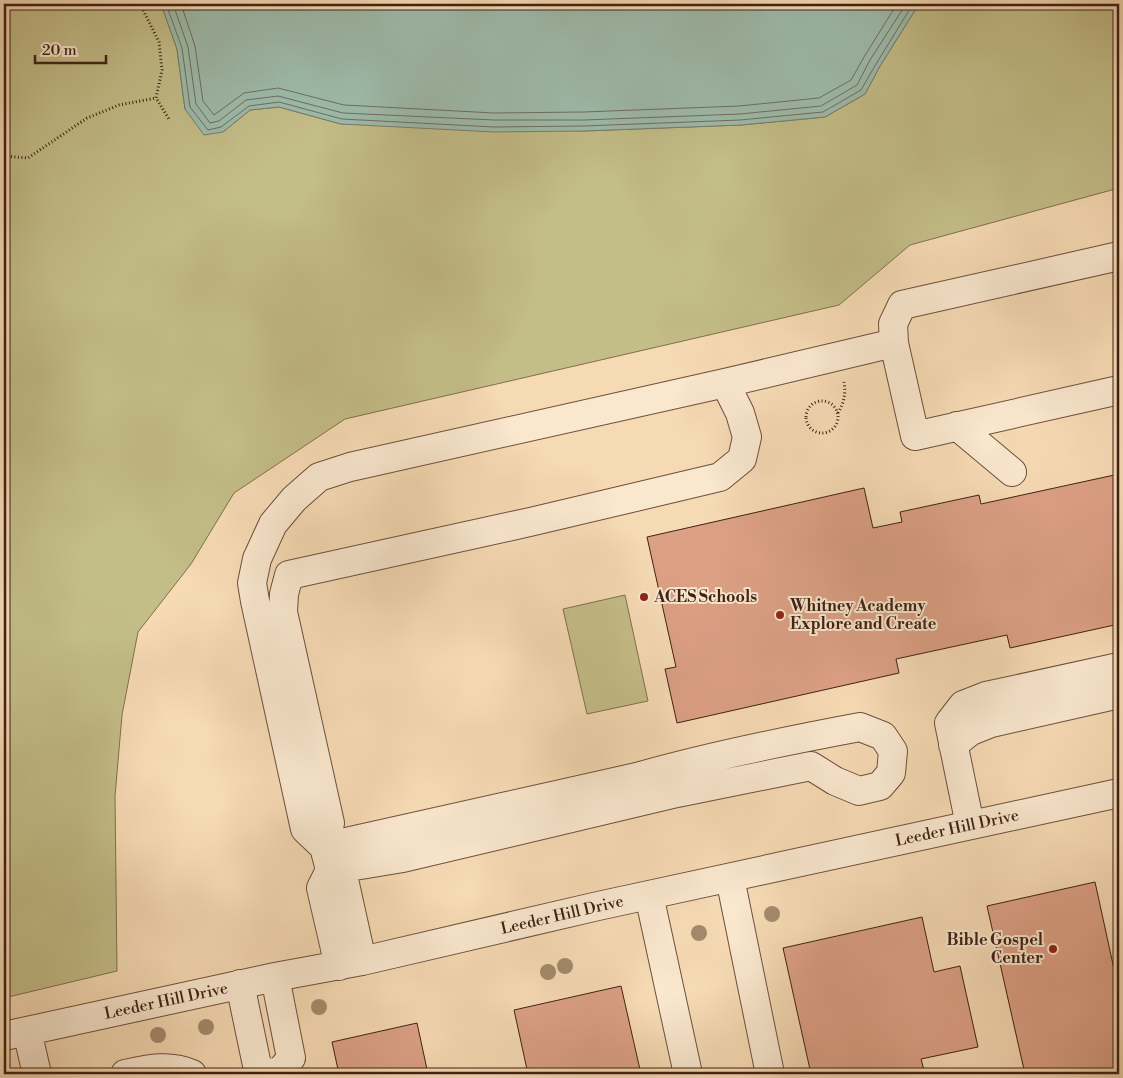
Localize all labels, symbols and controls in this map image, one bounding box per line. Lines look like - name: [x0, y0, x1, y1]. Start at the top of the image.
- scale bar: [35, 32, 106, 64]
- text: 20 m: [42, 41, 77, 60]
- place label: ACES Schools: [653, 587, 757, 607]
- marker: ACES Schools: [638, 591, 650, 603]
- place label: Whitney Academy Explore and Create: [789, 596, 937, 634]
- marker: Whitney Academy Explore and Create: [774, 609, 786, 621]
- street label: Leeder Hill Drive: [893, 805, 1021, 851]
- street label: Leeder Hill Drive: [498, 891, 626, 939]
- place label: Bible Gospel Center: [946, 930, 1044, 968]
- marker: Bible Gospel Center: [1047, 943, 1059, 955]
- street label: Leeder Hill Drive: [102, 978, 230, 1024]

